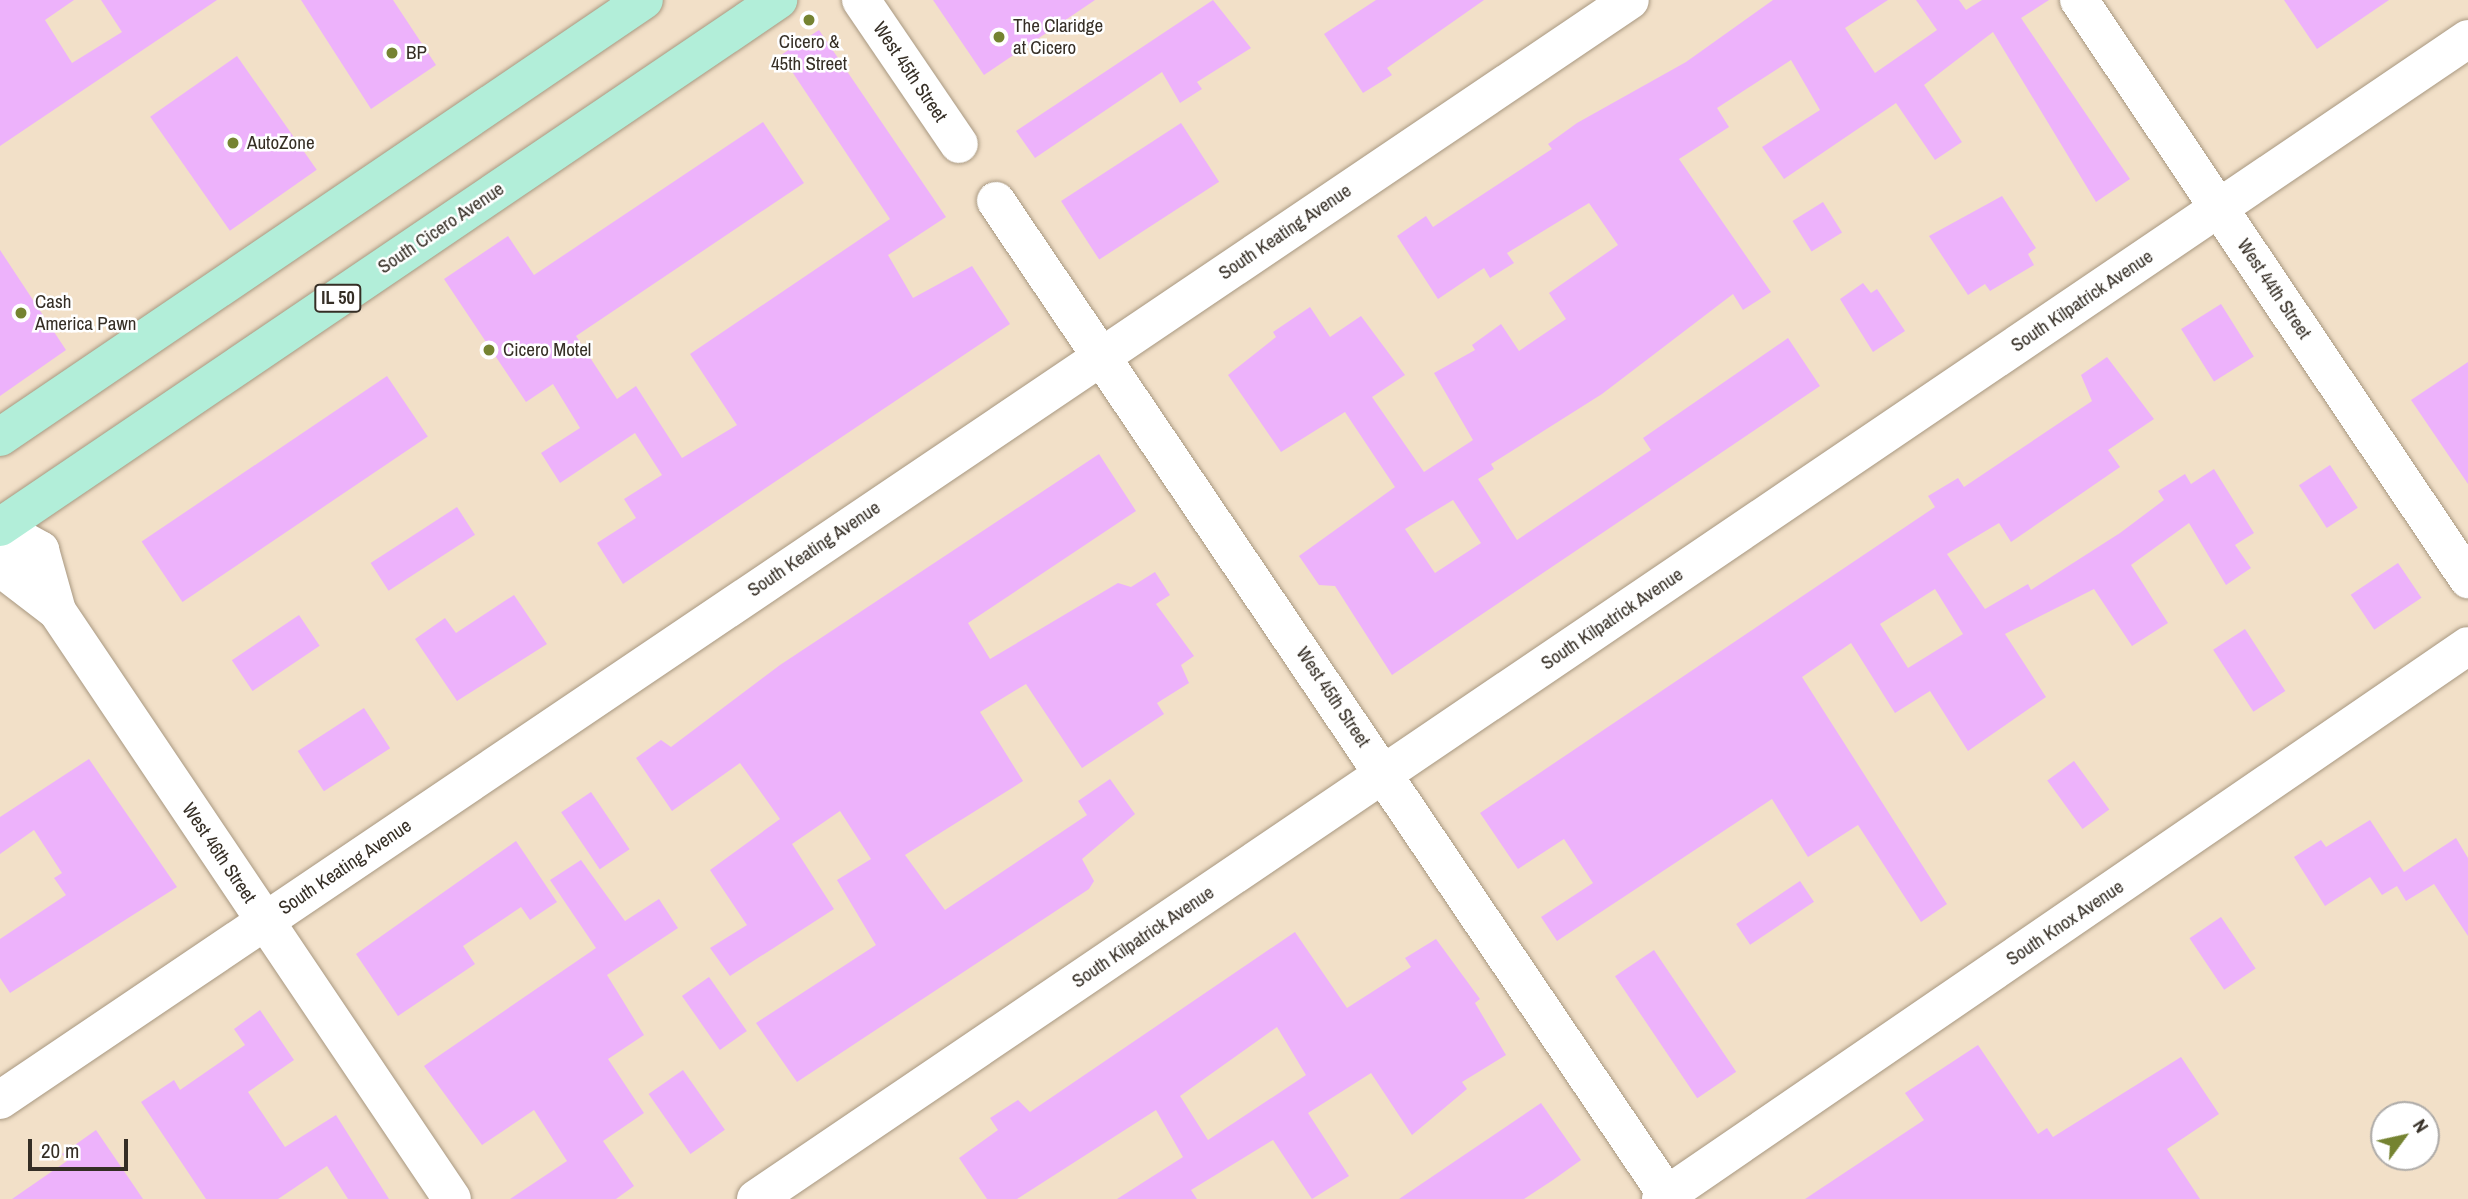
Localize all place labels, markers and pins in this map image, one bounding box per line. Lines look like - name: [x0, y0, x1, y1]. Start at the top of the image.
- marker: Cicero & 45th Street: [801, 12, 817, 28]
- place label: The Claridge at Cicero: [1013, 15, 1103, 59]
- marker: The Claridge at Cicero: [991, 29, 1007, 45]
- place label: Cicero & 45th Street: [771, 31, 847, 75]
- place label: BP: [406, 42, 427, 64]
- marker: BP: [384, 45, 400, 61]
- place label: AutoZone: [247, 132, 315, 154]
- marker: AutoZone: [225, 135, 241, 151]
- place label: Cash America Pawn: [35, 291, 136, 335]
- marker: Cash America Pawn: [13, 305, 29, 321]
- place label: Cicero Motel: [503, 339, 591, 361]
- marker: Cicero Motel: [481, 342, 497, 358]

